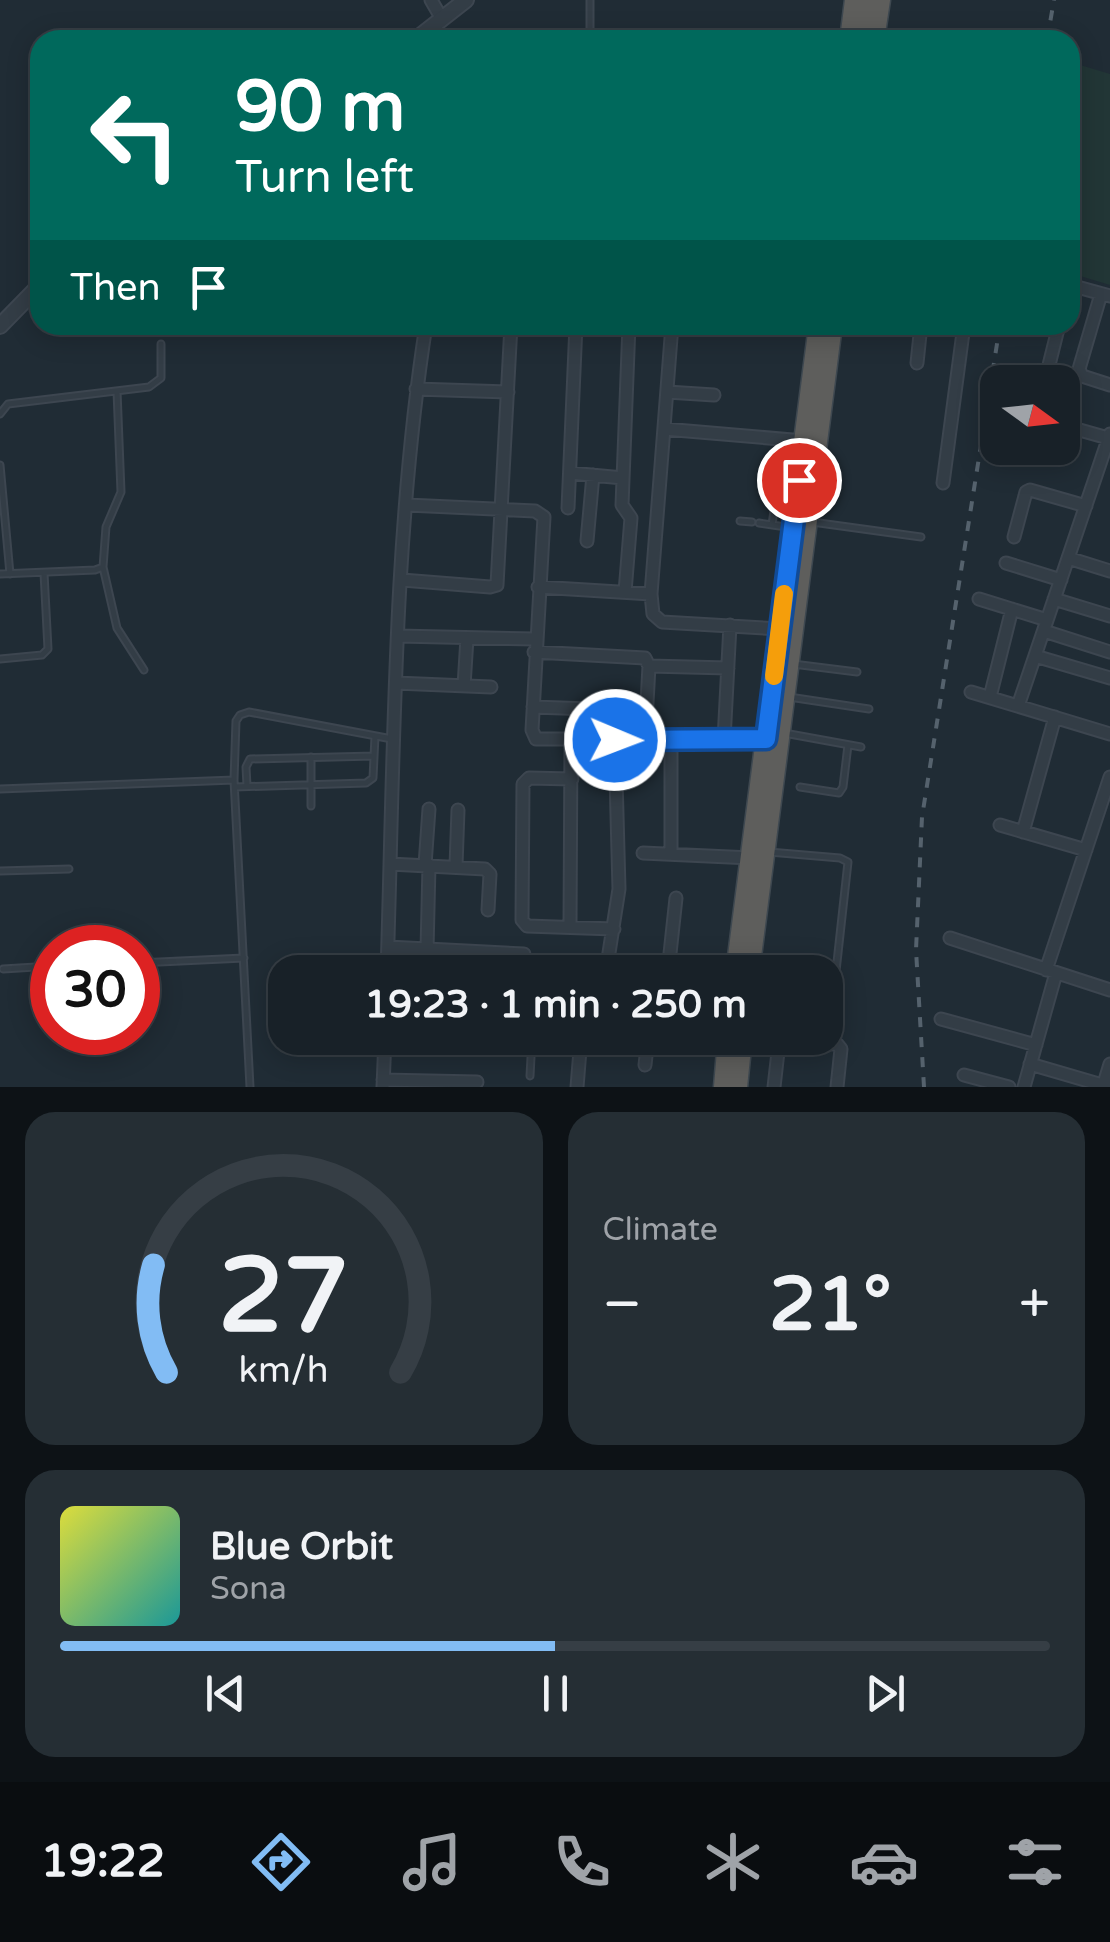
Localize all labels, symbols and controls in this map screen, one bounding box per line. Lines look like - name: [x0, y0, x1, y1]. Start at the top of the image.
- text: 90 m: [235, 66, 405, 150]
- icon: left: [70, 70, 200, 200]
- text: Turn left: [235, 151, 414, 205]
- icon: arrive: [181, 260, 236, 315]
- text: Then: [70, 265, 161, 311]
- north arrow: [980, 365, 1080, 465]
- map controls: [980, 365, 1080, 465]
- pin: [757, 438, 842, 523]
- icon: arrive: [772, 453, 827, 508]
- position arrow: [563, 688, 667, 792]
- speed limit sign: 30: [30, 925, 160, 1055]
- text: 19:23 · 1 min · 250 m: [364, 982, 747, 1028]
- text: Climate: [603, 1211, 718, 1249]
- text: 27: [218, 1235, 349, 1360]
- text: 21°: [769, 1260, 892, 1350]
- text: −: [603, 1272, 642, 1338]
- text: +: [1019, 1272, 1050, 1338]
- text: km/h: [239, 1349, 329, 1392]
- text: Blue Orbit: [210, 1524, 393, 1570]
- text: Sona: [210, 1570, 287, 1608]
- icon: previous: [198, 1666, 253, 1721]
- icon: pause: [528, 1666, 583, 1721]
- icon: next: [858, 1666, 913, 1721]
- icon: directions: [246, 1827, 316, 1897]
- icon: music: [397, 1827, 467, 1897]
- icon: phone: [547, 1827, 617, 1897]
- icon: climate: [698, 1827, 768, 1897]
- icon: car: [849, 1827, 919, 1897]
- icon: filters: [1000, 1827, 1070, 1897]
- text: 19:22: [40, 1835, 165, 1889]

